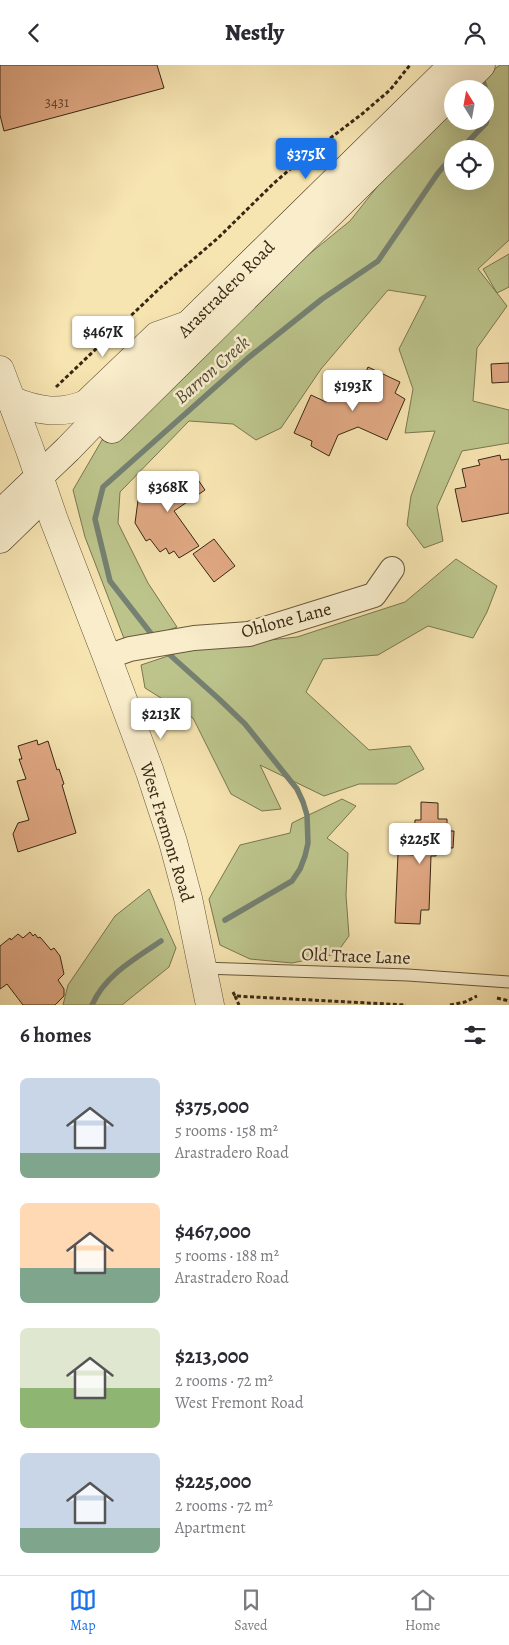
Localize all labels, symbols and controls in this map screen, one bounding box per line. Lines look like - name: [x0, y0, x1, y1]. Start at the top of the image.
- text: Nestly: [225, 18, 284, 48]
- icon: back: [20, 19, 48, 47]
- icon: person: [461, 19, 489, 47]
- north arrow: [444, 80, 494, 130]
- map controls: [444, 80, 494, 190]
- house number: 3431: [45, 92, 69, 112]
- pin: $375K: [271, 137, 341, 180]
- button: locate: [444, 140, 494, 190]
- text: $375K: [287, 143, 325, 165]
- street label: Arastradero Road: [172, 235, 280, 343]
- pin: $467K: [68, 315, 138, 358]
- text: $467K: [83, 321, 123, 343]
- water label: Barron Creek: [169, 330, 255, 410]
- pin: $193K: [318, 369, 388, 412]
- text: $193K: [334, 375, 372, 397]
- pin: $368K: [133, 471, 203, 513]
- text: $368K: [148, 476, 188, 498]
- street label: Ohlone Lane: [238, 596, 334, 644]
- pin: $213K: [126, 697, 196, 740]
- text: $213K: [142, 703, 180, 725]
- street label: West Fremont Road: [134, 758, 200, 905]
- pin: $225K: [385, 823, 455, 865]
- text: $225K: [400, 828, 440, 850]
- street label: Old Trace Lane: [301, 942, 411, 970]
- text: 6 homes: [20, 1021, 92, 1049]
- icon: filters: [461, 1021, 489, 1049]
- text: $375,000: [175, 1092, 249, 1120]
- icon: home: [60, 1098, 120, 1158]
- text: 5 rooms · 158 m²: [175, 1120, 278, 1142]
- text: Arastradero Road: [175, 1142, 289, 1164]
- text: $467,000: [175, 1217, 251, 1245]
- icon: home: [60, 1223, 120, 1283]
- text: 5 rooms · 188 m²: [175, 1245, 279, 1267]
- text: Arastradero Road: [175, 1267, 289, 1289]
- text: $213,000: [175, 1342, 249, 1370]
- icon: home: [60, 1348, 120, 1408]
- text: 2 rooms · 72 m²: [175, 1370, 273, 1392]
- text: West Fremont Road: [175, 1392, 304, 1414]
- text: $225,000: [175, 1467, 251, 1495]
- icon: home: [60, 1473, 120, 1533]
- text: 2 rooms · 72 m²: [175, 1495, 273, 1517]
- text: Apartment: [175, 1517, 246, 1539]
- tab: Map: [69, 1586, 97, 1635]
- tab: Saved: [234, 1586, 268, 1635]
- tab: Home: [405, 1586, 440, 1635]

